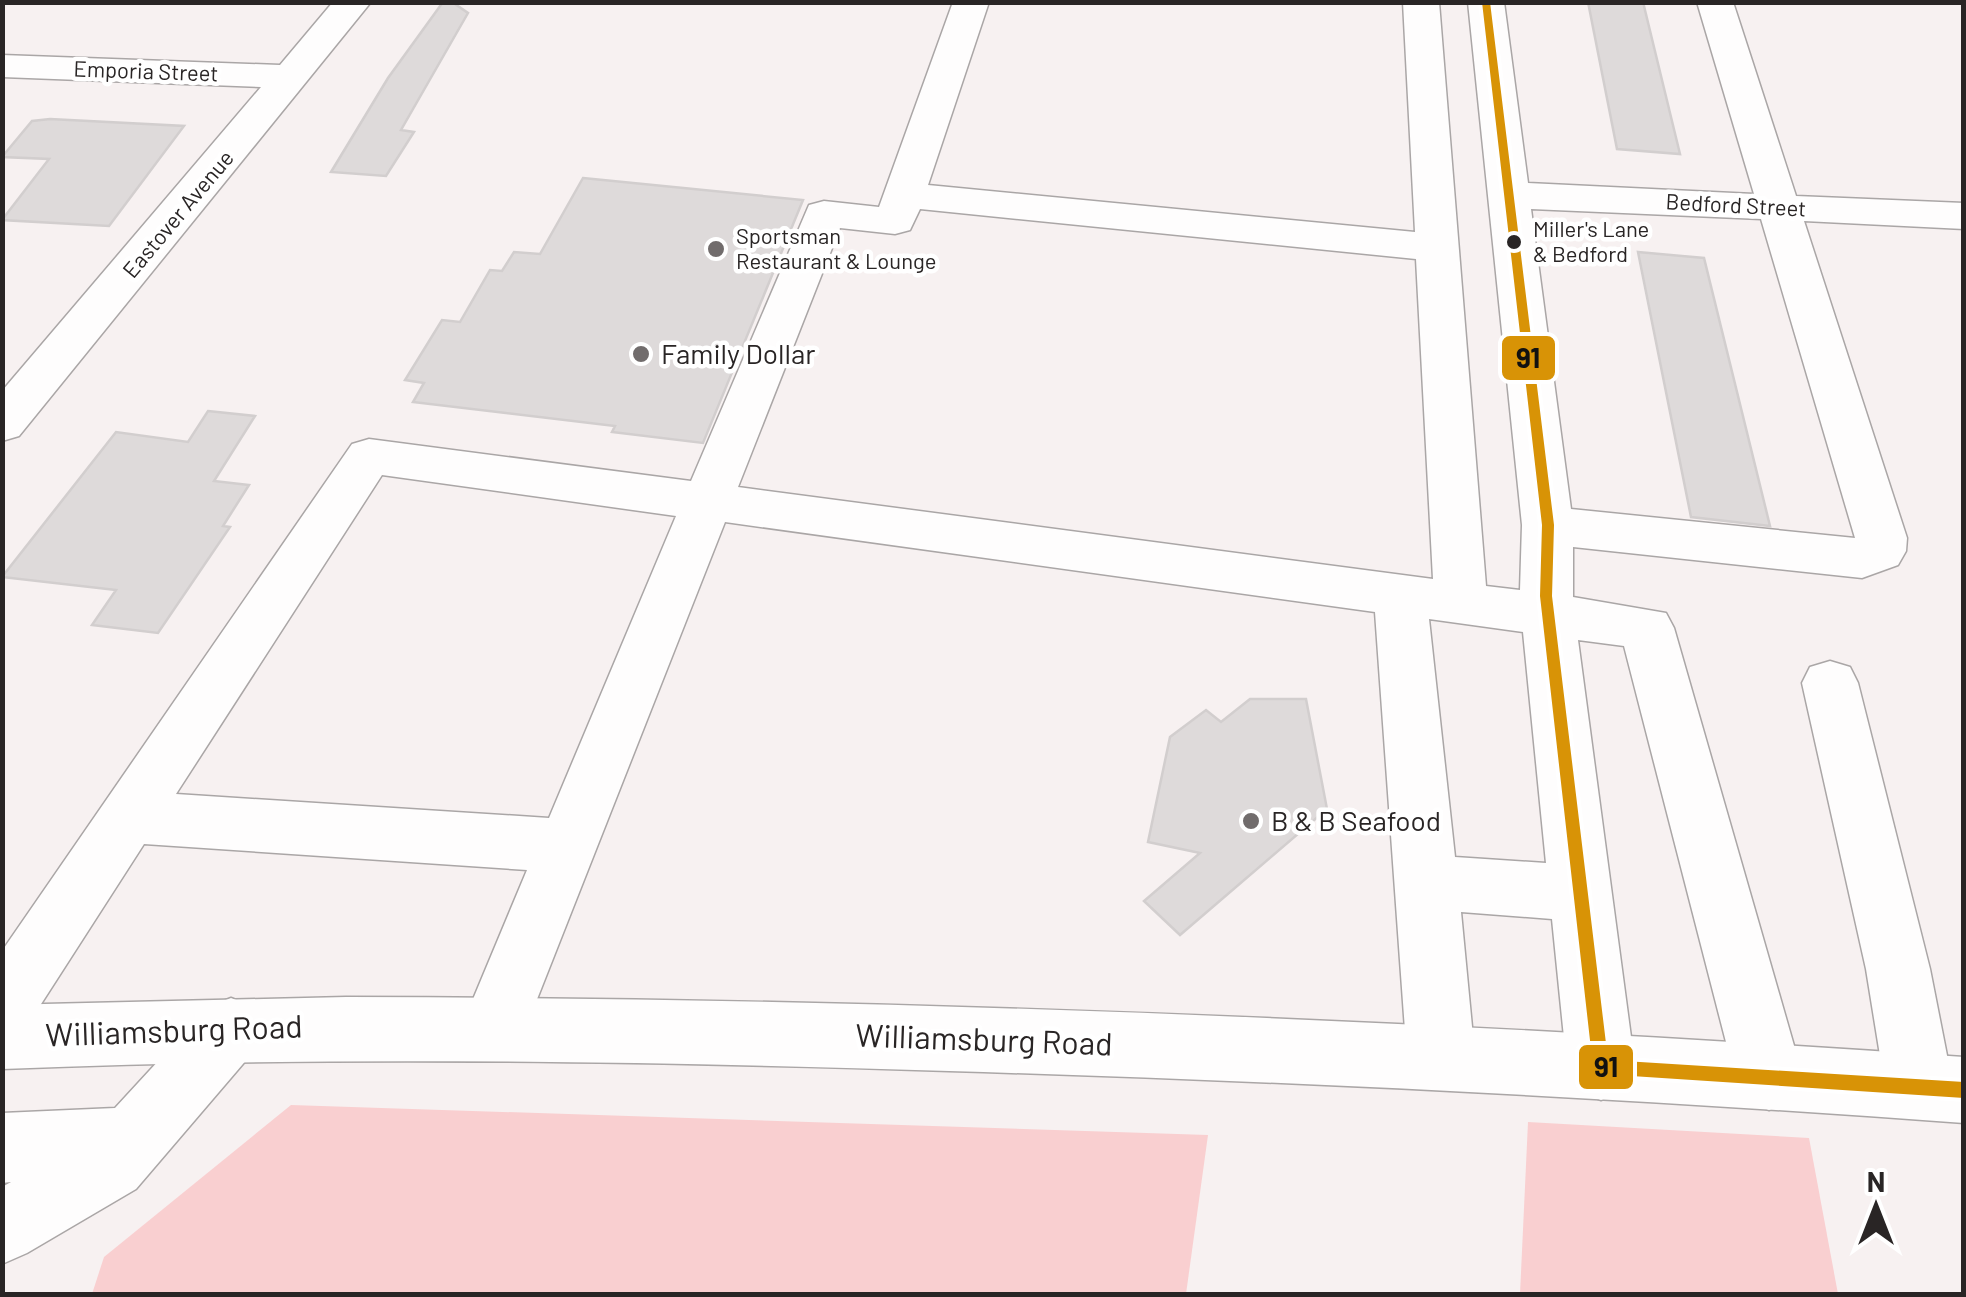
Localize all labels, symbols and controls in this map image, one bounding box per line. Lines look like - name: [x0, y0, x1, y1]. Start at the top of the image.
- street label: Emporia Street: [73, 54, 219, 86]
- street label: Eastover Avenue: [116, 144, 238, 282]
- street label: Bedford Street: [1665, 187, 1807, 221]
- place label: Miller's Lane & Bedford: [1533, 215, 1649, 266]
- place label: Sportsman Restaurant & Lounge: [736, 222, 937, 273]
- marker: Miller's Lane & Bedford: [1504, 232, 1524, 252]
- marker: Sportsman Restaurant & Lounge: [705, 238, 727, 260]
- line badge: 91: [1500, 334, 1557, 382]
- place label: Family Dollar: [661, 336, 816, 370]
- text: 91: [1516, 340, 1540, 374]
- marker: Family Dollar: [630, 343, 652, 365]
- place label: B & B Seafood: [1271, 803, 1441, 837]
- marker: B & B Seafood: [1240, 810, 1262, 832]
- street label: Williamsburg Road: [45, 1006, 303, 1052]
- street label: Williamsburg Road: [855, 1015, 1113, 1061]
- line badge: 91: [1577, 1043, 1635, 1091]
- text: 91: [1594, 1049, 1618, 1083]
- north arrow: [1826, 1157, 1926, 1257]
- text: N: [1867, 1164, 1885, 1198]

